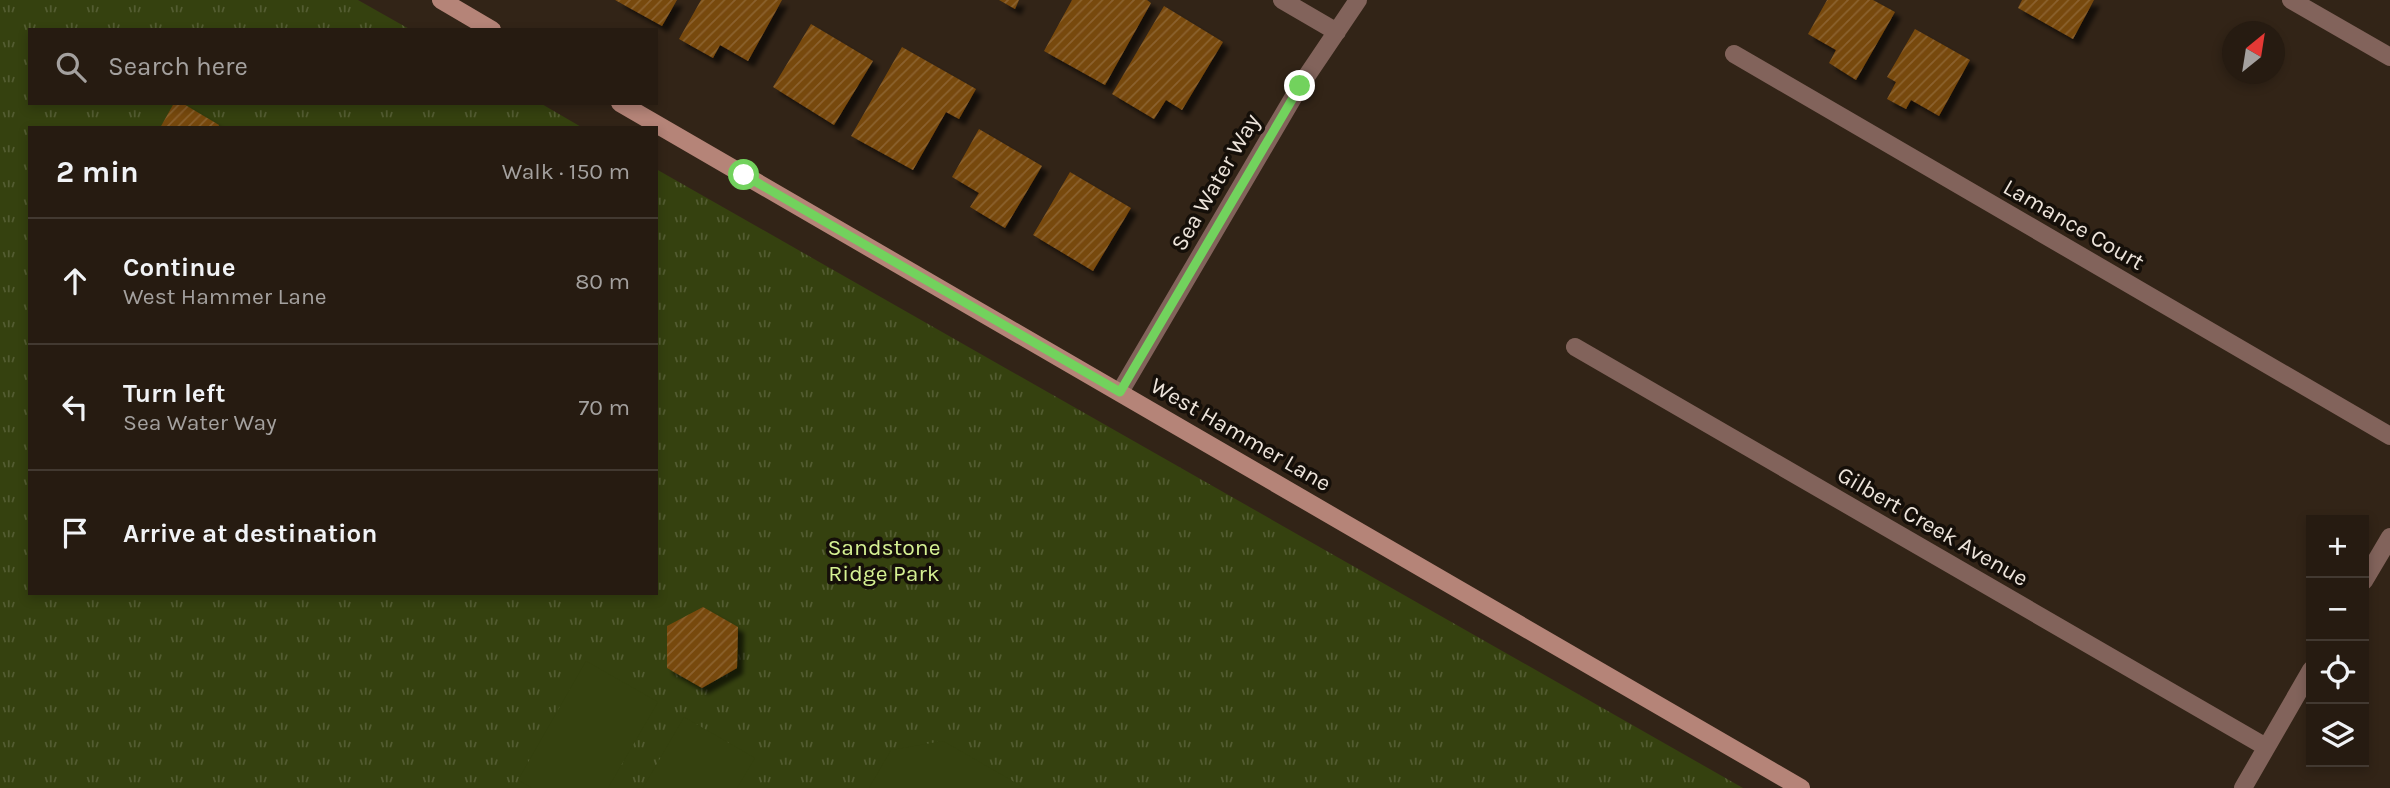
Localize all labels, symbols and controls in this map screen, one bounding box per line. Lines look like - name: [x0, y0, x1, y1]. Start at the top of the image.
- north arrow: [2222, 21, 2285, 84]
- search box: [28, 28, 658, 105]
- icon: search: [52, 48, 90, 86]
- text: Search here: [108, 51, 248, 82]
- route end: [1284, 70, 1315, 101]
- street label: Sea Water Way: [1165, 109, 1266, 256]
- text: 2 min: [56, 154, 139, 190]
- text: Walk · 150 m: [502, 158, 630, 185]
- route start: [728, 159, 759, 190]
- street label: Lamance Court: [1999, 173, 2149, 276]
- text: Continue: [123, 252, 235, 283]
- icon: ahead: [56, 262, 94, 300]
- text: 80 m: [575, 268, 630, 295]
- text: West Hammer Lane: [123, 283, 327, 310]
- street label: West Hammer Lane: [1146, 372, 1336, 497]
- text: Turn left: [123, 378, 225, 409]
- icon: left: [56, 388, 94, 426]
- text: 70 m: [579, 394, 630, 421]
- text: Sea Water Way: [123, 409, 277, 436]
- street label: Gilbert Creek Avenue: [1832, 461, 2033, 592]
- icon: arrive: [56, 514, 94, 552]
- map controls: [2306, 515, 2369, 767]
- button: +: [2306, 515, 2369, 578]
- text: Arrive at destination: [123, 518, 377, 549]
- park label: Sandstone Ridge Park: [827, 534, 941, 587]
- button: −: [2306, 578, 2369, 641]
- button: locate: [2306, 641, 2369, 704]
- button: layers: [2306, 704, 2369, 767]

